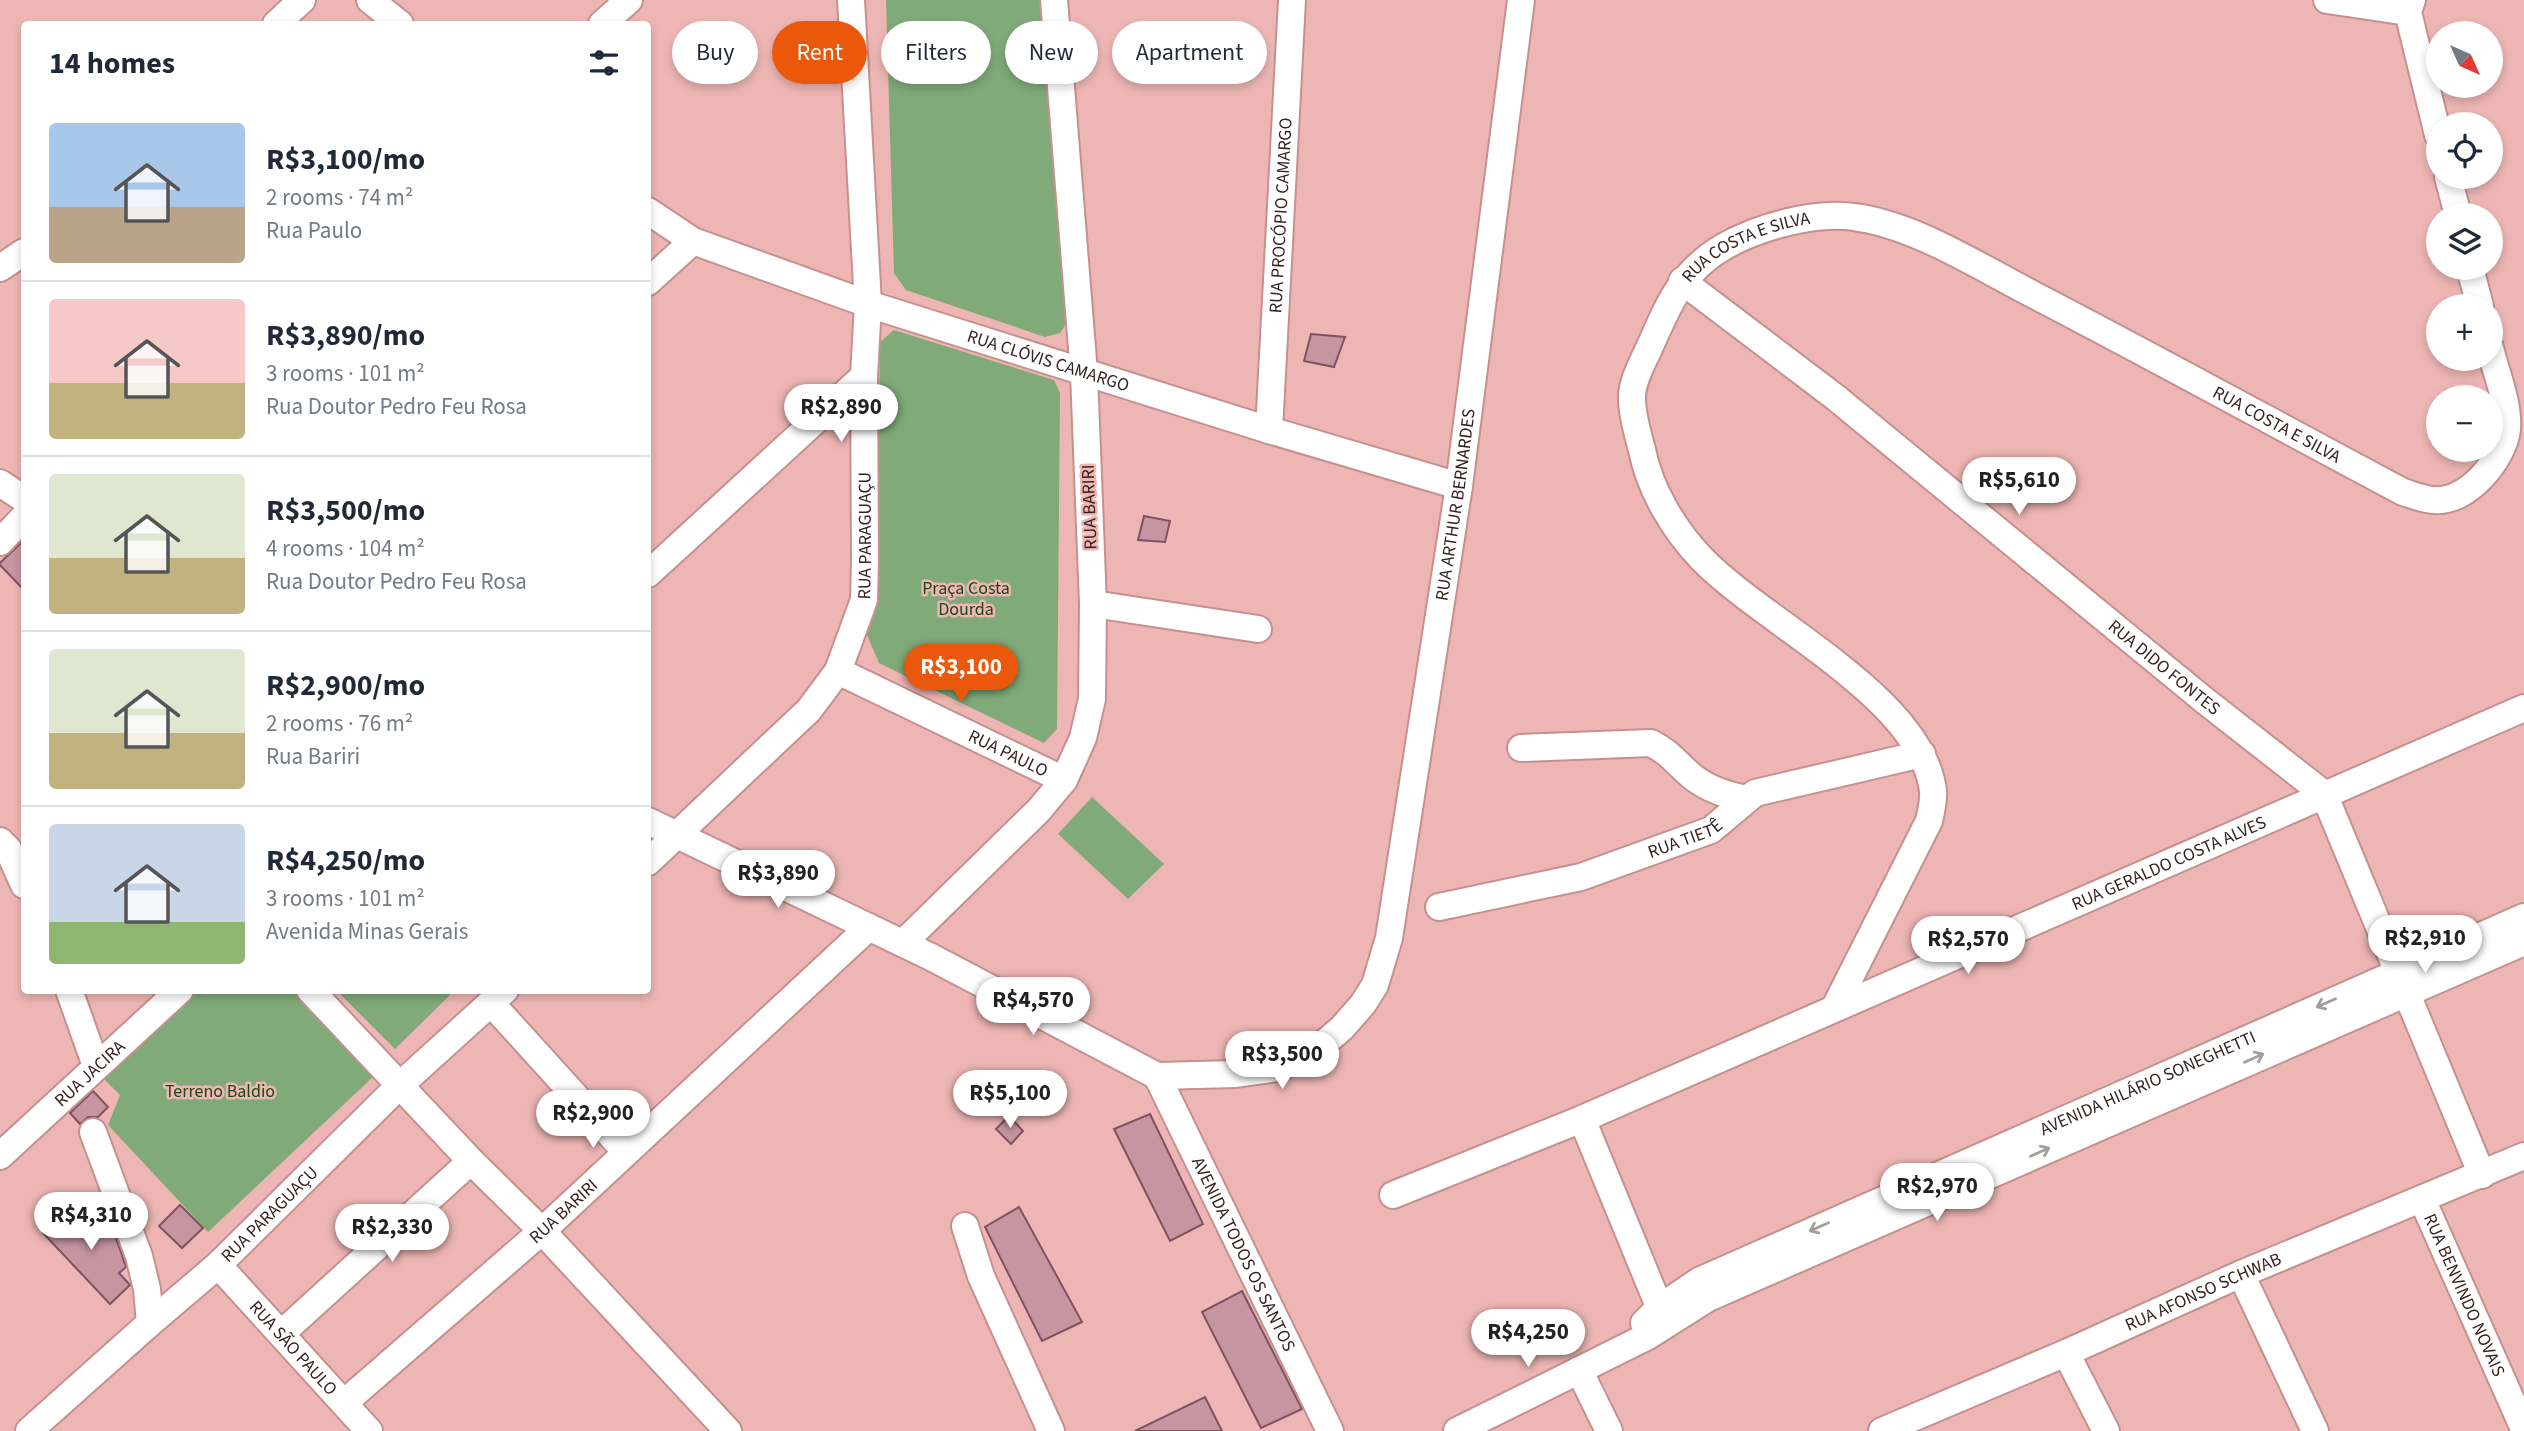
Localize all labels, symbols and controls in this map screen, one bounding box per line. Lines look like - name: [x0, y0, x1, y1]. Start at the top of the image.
- chip: Buy: [672, 21, 758, 84]
- chip: Rent: [772, 21, 867, 84]
- chip: Filters: [881, 21, 991, 84]
- chip: New: [1005, 21, 1098, 84]
- chip: Apartment: [1112, 21, 1267, 84]
- north arrow: [2426, 21, 2502, 98]
- map controls: [2426, 21, 2503, 462]
- text: 14 homes: [49, 42, 175, 85]
- icon: filters: [585, 44, 623, 82]
- button: locate: [2426, 112, 2503, 189]
- street label: RUA PROCÓPIO CAMARGO: [1263, 117, 1299, 314]
- text: R$3,100/mo: [266, 138, 425, 181]
- icon: home: [105, 151, 189, 235]
- text: 2 rooms · 74 m²: [266, 181, 413, 214]
- button: layers: [2426, 203, 2503, 280]
- street label: RUA COSTA E SILVA: [1676, 206, 1812, 288]
- text: Rua Paulo: [266, 214, 362, 247]
- button: +: [2426, 294, 2503, 371]
- text: R$3,890/mo: [266, 314, 425, 357]
- street label: RUA CLÓVIS CAMARGO: [964, 324, 1132, 398]
- icon: home: [105, 327, 189, 411]
- text: 3 rooms · 101 m²: [266, 357, 425, 390]
- street label: RUA COSTA E SILVA: [2208, 380, 2345, 470]
- pin: R$2,890: [776, 384, 906, 444]
- button: −: [2426, 385, 2503, 462]
- text: Rua Doutor Pedro Feu Rosa: [266, 390, 527, 423]
- text: R$2,890: [800, 390, 882, 423]
- street label: RUA ARTHUR BERNARDES: [1429, 407, 1482, 602]
- pin: R$5,610: [1954, 458, 2084, 517]
- text: R$5,610: [1978, 463, 2060, 496]
- street label: RUA BARIRI: [1076, 464, 1103, 550]
- street label: RUA PARAGUAÇU: [852, 472, 878, 600]
- text: R$3,500/mo: [266, 489, 425, 532]
- icon: home: [105, 502, 189, 586]
- text: 4 rooms · 104 m²: [266, 532, 425, 565]
- text: Rua Doutor Pedro Feu Rosa: [266, 565, 527, 598]
- park label: Praça Costa Dourda: [922, 576, 1010, 622]
- street label: RUA DIDO FONTES: [2102, 614, 2225, 721]
- pin: R$3,100: [896, 644, 1026, 704]
- text: R$3,100: [920, 650, 1002, 683]
- text: R$2,900/mo: [266, 664, 425, 707]
- icon: home: [105, 677, 189, 761]
- text: 2 rooms · 76 m²: [266, 707, 413, 740]
- street label: RUA PAULO: [964, 724, 1052, 783]
- text: Rua Bariri: [266, 740, 360, 773]
- street label: RUA GERALDO COSTA ALVES: [2068, 810, 2270, 917]
- street label: RUA TIETÊ: [1644, 813, 1728, 865]
- text: R$4,250/mo: [266, 839, 425, 882]
- pin: R$3,890: [713, 850, 843, 910]
- icon: home: [105, 852, 189, 936]
- text: R$3,890: [737, 856, 819, 889]
- text: 3 rooms · 101 m²: [266, 882, 425, 915]
- text: Avenida Minas Gerais: [266, 915, 468, 948]
- pin: R$2,570: [1903, 916, 2033, 976]
- pin: R$2,910: [2360, 916, 2490, 975]
- text: R$2,910: [2384, 921, 2466, 954]
- text: R$2,570: [1927, 922, 2009, 955]
- pin: R$4,570: [968, 978, 1098, 1037]
- text: R$4,570: [992, 983, 1074, 1016]
- one-way arrow: [2316, 997, 2338, 1010]
- street label: AVENIDA HILÁRIO SONEGHETTI: [2036, 1025, 2260, 1142]
- pin: R$3,500: [1217, 1032, 1347, 1091]
- street label: RUA JACIRA: [49, 1034, 131, 1113]
- text: R$3,500: [1241, 1037, 1323, 1070]
- one-way arrow: [2243, 1051, 2264, 1064]
- pin: R$5,100: [945, 1070, 1075, 1130]
- text: R$5,100: [969, 1076, 1051, 1109]
- park label: Terreno Baldio: [165, 1079, 275, 1104]
- pin: R$2,900: [528, 1090, 658, 1150]
- text: R$2,900: [552, 1096, 634, 1129]
- one-way arrow: [2029, 1145, 2050, 1158]
- street label: AVENIDA TODOS OS SANTOS: [1185, 1153, 1301, 1356]
- street label: RUA PARAGUAÇU: [216, 1161, 324, 1268]
- pin: R$2,970: [1872, 1164, 2002, 1223]
- text: R$2,970: [1896, 1169, 1978, 1202]
- street label: RUA BARIRI: [524, 1173, 603, 1250]
- pin: R$4,310: [26, 1192, 156, 1252]
- text: R$4,310: [50, 1198, 132, 1231]
- pin: R$2,330: [327, 1204, 457, 1264]
- text: R$2,330: [351, 1210, 433, 1243]
- street label: RUA BENVINDO NOVAIS: [2417, 1210, 2511, 1381]
- one-way arrow: [1809, 1221, 1831, 1234]
- street label: RUA AFONSO SCHWAB: [2121, 1247, 2285, 1338]
- street label: RUA SÃO PAULO: [243, 1295, 343, 1401]
- pin: R$4,250: [1463, 1310, 1593, 1369]
- text: R$4,250: [1487, 1315, 1569, 1348]

